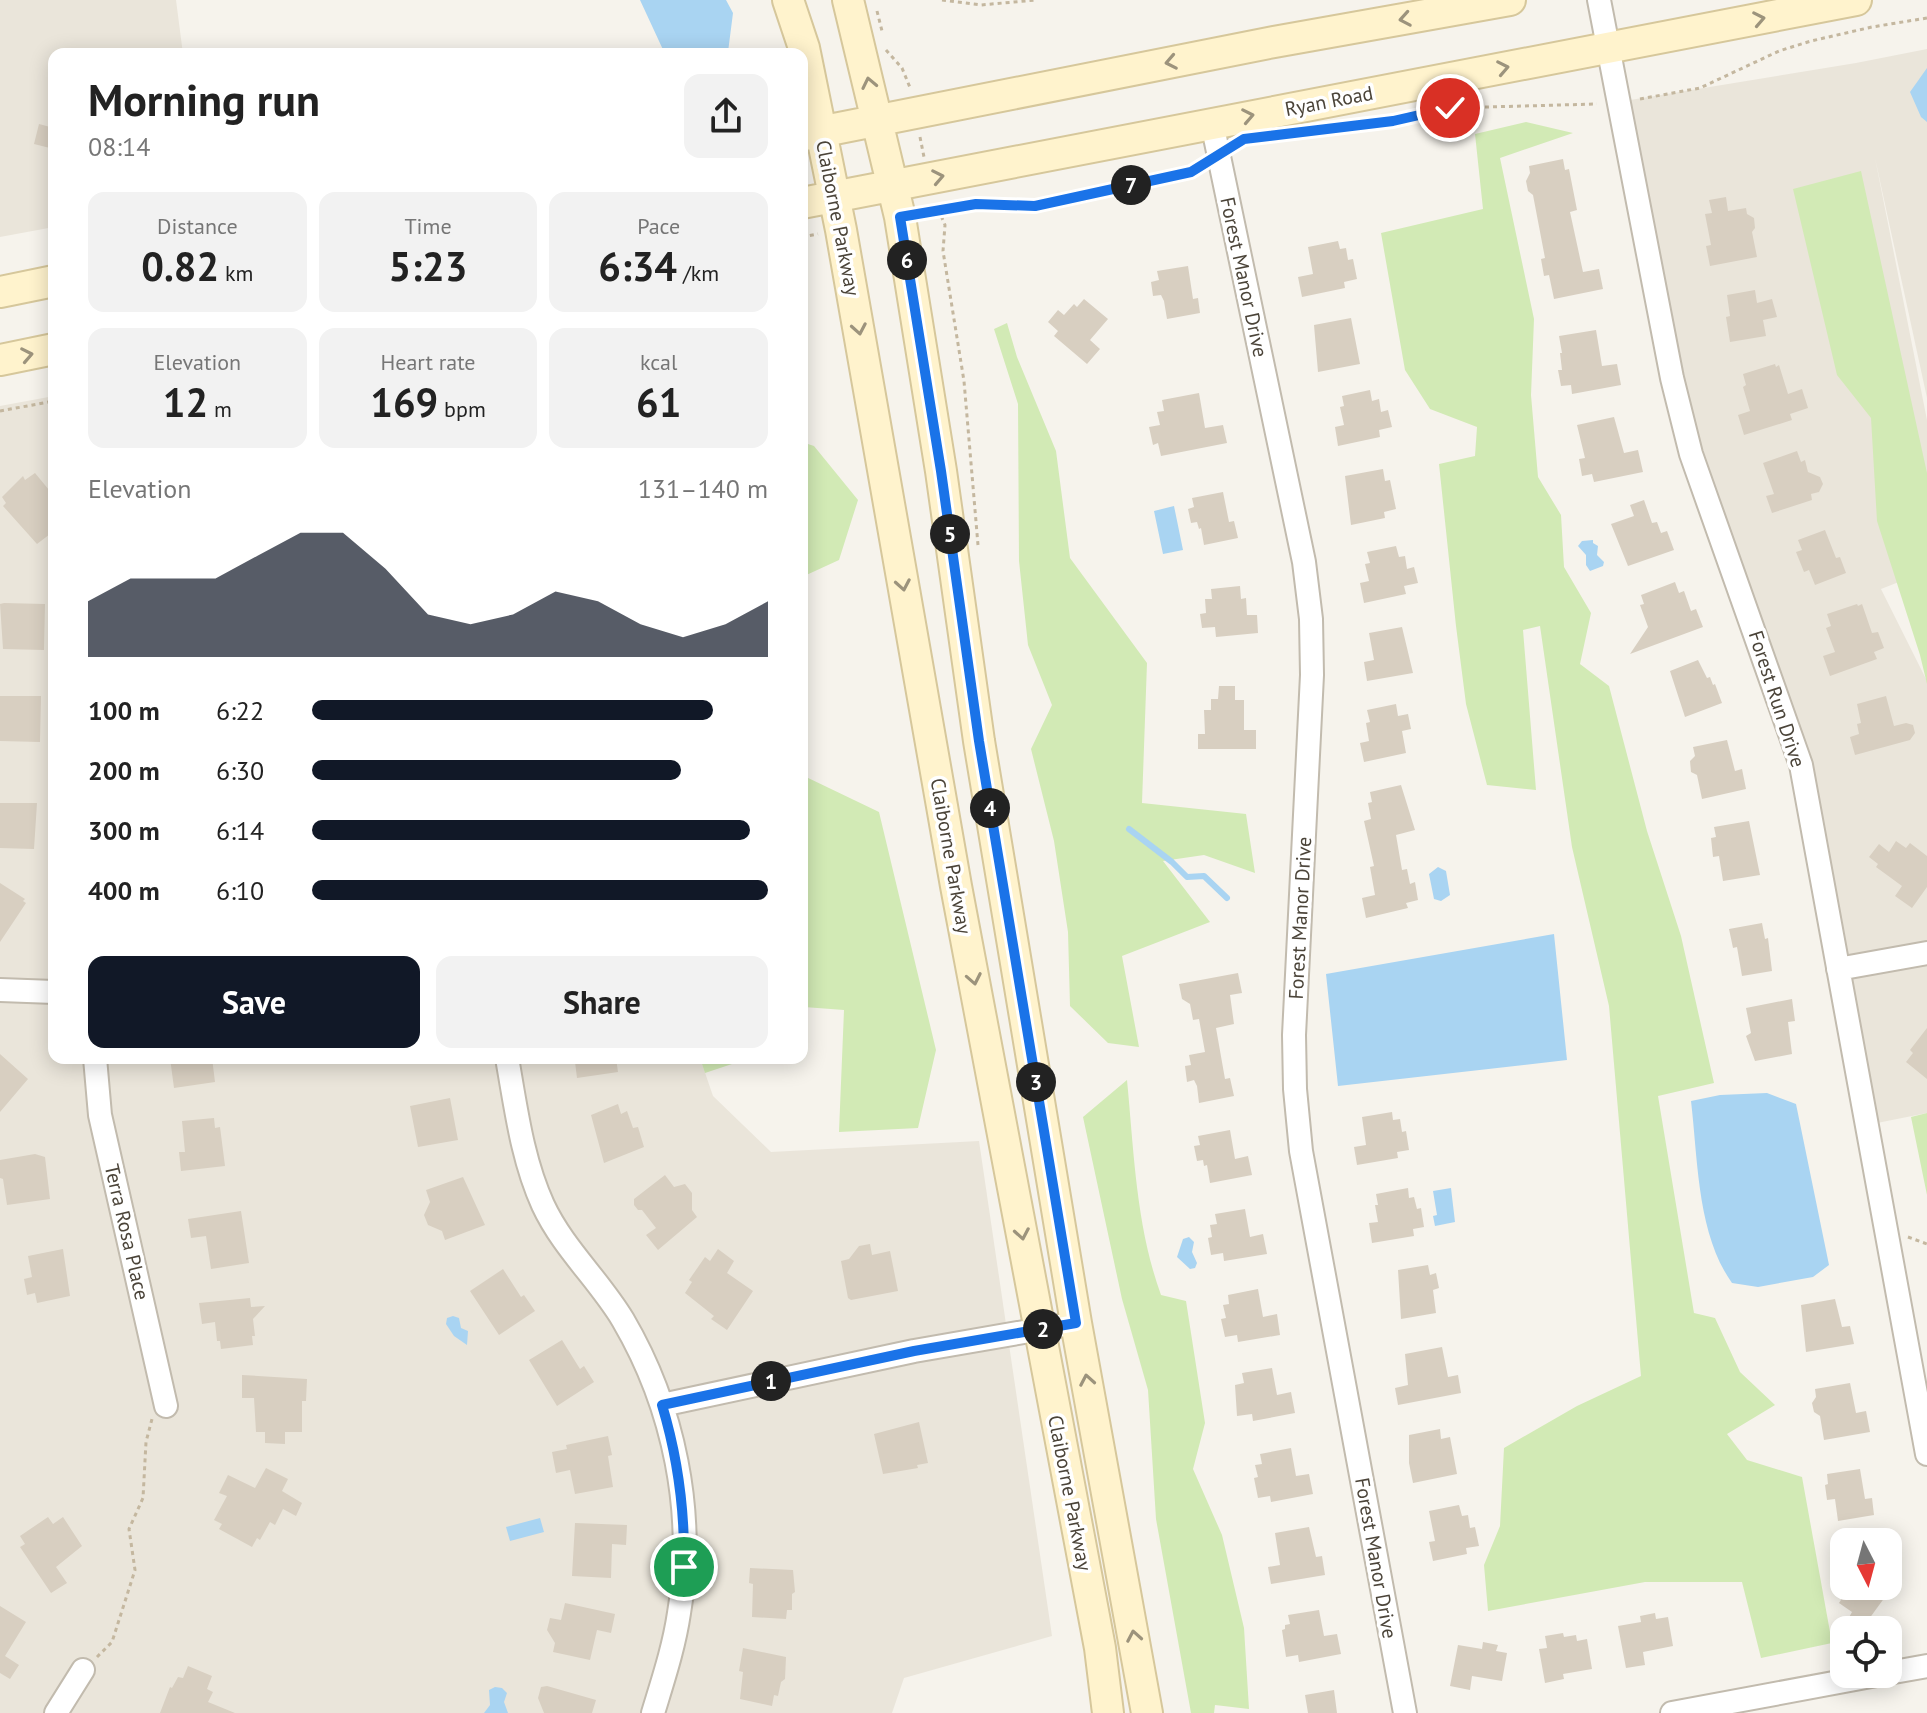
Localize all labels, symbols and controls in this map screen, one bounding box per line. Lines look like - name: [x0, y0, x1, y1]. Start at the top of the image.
- one-way arrow: [1398, 9, 1412, 26]
- one-way arrow: [1752, 11, 1765, 28]
- one-way arrow: [1164, 53, 1177, 70]
- one-way arrow: [1497, 61, 1510, 78]
- text: Morning run: [88, 71, 320, 128]
- button: share: [684, 74, 768, 158]
- pin: [1416, 74, 1484, 142]
- one-way arrow: [861, 77, 878, 90]
- street label: Ryan Road: [1283, 80, 1375, 122]
- icon: check: [1428, 86, 1472, 130]
- one-way arrow: [1241, 108, 1255, 125]
- text: 08:14: [88, 130, 150, 163]
- street label: Claiborne Parkway: [810, 138, 866, 299]
- pin: 7: [1111, 165, 1151, 205]
- one-way arrow: [931, 169, 944, 186]
- text: 7: [1125, 171, 1137, 199]
- street label: Forest Manor Drive: [1214, 195, 1274, 359]
- text: Distance: [157, 212, 238, 240]
- text: Time: [404, 212, 452, 240]
- text: Pace: [637, 212, 680, 240]
- text: 0.82: [141, 240, 219, 292]
- text: 5:23: [389, 240, 467, 292]
- text: 6:34: [598, 240, 677, 292]
- pin: 6: [887, 240, 927, 280]
- text: 6: [901, 246, 913, 274]
- text: km: [219, 259, 253, 287]
- text: /km: [677, 259, 719, 287]
- one-way arrow: [849, 322, 866, 335]
- one-way arrow: [20, 347, 33, 364]
- text: Elevation: [154, 348, 241, 376]
- text: Heart rate: [380, 348, 476, 376]
- text: kcal: [640, 348, 677, 376]
- text: 12: [163, 376, 208, 428]
- text: 169: [370, 376, 438, 428]
- text: 61: [636, 376, 681, 428]
- text: m: [208, 395, 232, 423]
- text: bpm: [438, 395, 486, 423]
- text: Elevation: [88, 472, 192, 505]
- text: 131–140 m: [638, 472, 768, 505]
- pin: 5: [930, 514, 970, 554]
- text: 5: [944, 520, 956, 548]
- one-way arrow: [894, 578, 911, 592]
- street label: Forest Run Drive: [1743, 627, 1811, 771]
- text: 100 m: [88, 694, 160, 727]
- text: 6:22: [216, 694, 264, 727]
- text: 200 m: [88, 754, 160, 787]
- text: 6:30: [216, 754, 264, 787]
- street label: Claiborne Parkway: [924, 776, 978, 937]
- pin: 4: [970, 788, 1010, 828]
- text: 4: [984, 794, 996, 822]
- text: 300 m: [88, 814, 160, 847]
- text: 6:14: [216, 814, 264, 847]
- street label: Forest Manor Drive: [1283, 836, 1317, 1000]
- text: 400 m: [88, 874, 160, 907]
- text: 6:10: [216, 874, 264, 907]
- button: Save: [88, 956, 420, 1048]
- button: Share: [436, 956, 768, 1048]
- one-way arrow: [964, 972, 981, 985]
- pin: 3: [1016, 1062, 1056, 1102]
- text: 3: [1030, 1068, 1042, 1096]
- street label: Terra Rosa Place: [99, 1162, 155, 1302]
- one-way arrow: [1013, 1227, 1030, 1241]
- pin: 2: [1023, 1309, 1063, 1349]
- text: 2: [1037, 1315, 1049, 1343]
- pin: 1: [751, 1361, 791, 1401]
- text: 1: [765, 1367, 777, 1395]
- one-way arrow: [1080, 1373, 1097, 1387]
- street label: Claiborne Parkway: [1042, 1413, 1098, 1574]
- street label: Forest Manor Drive: [1349, 1476, 1403, 1640]
- north arrow: [1830, 1528, 1902, 1600]
- map controls: [1830, 1528, 1902, 1688]
- pin: [650, 1533, 718, 1601]
- icon: arrive: [662, 1545, 706, 1589]
- button: locate: [1830, 1616, 1902, 1688]
- one-way arrow: [1126, 1629, 1143, 1643]

